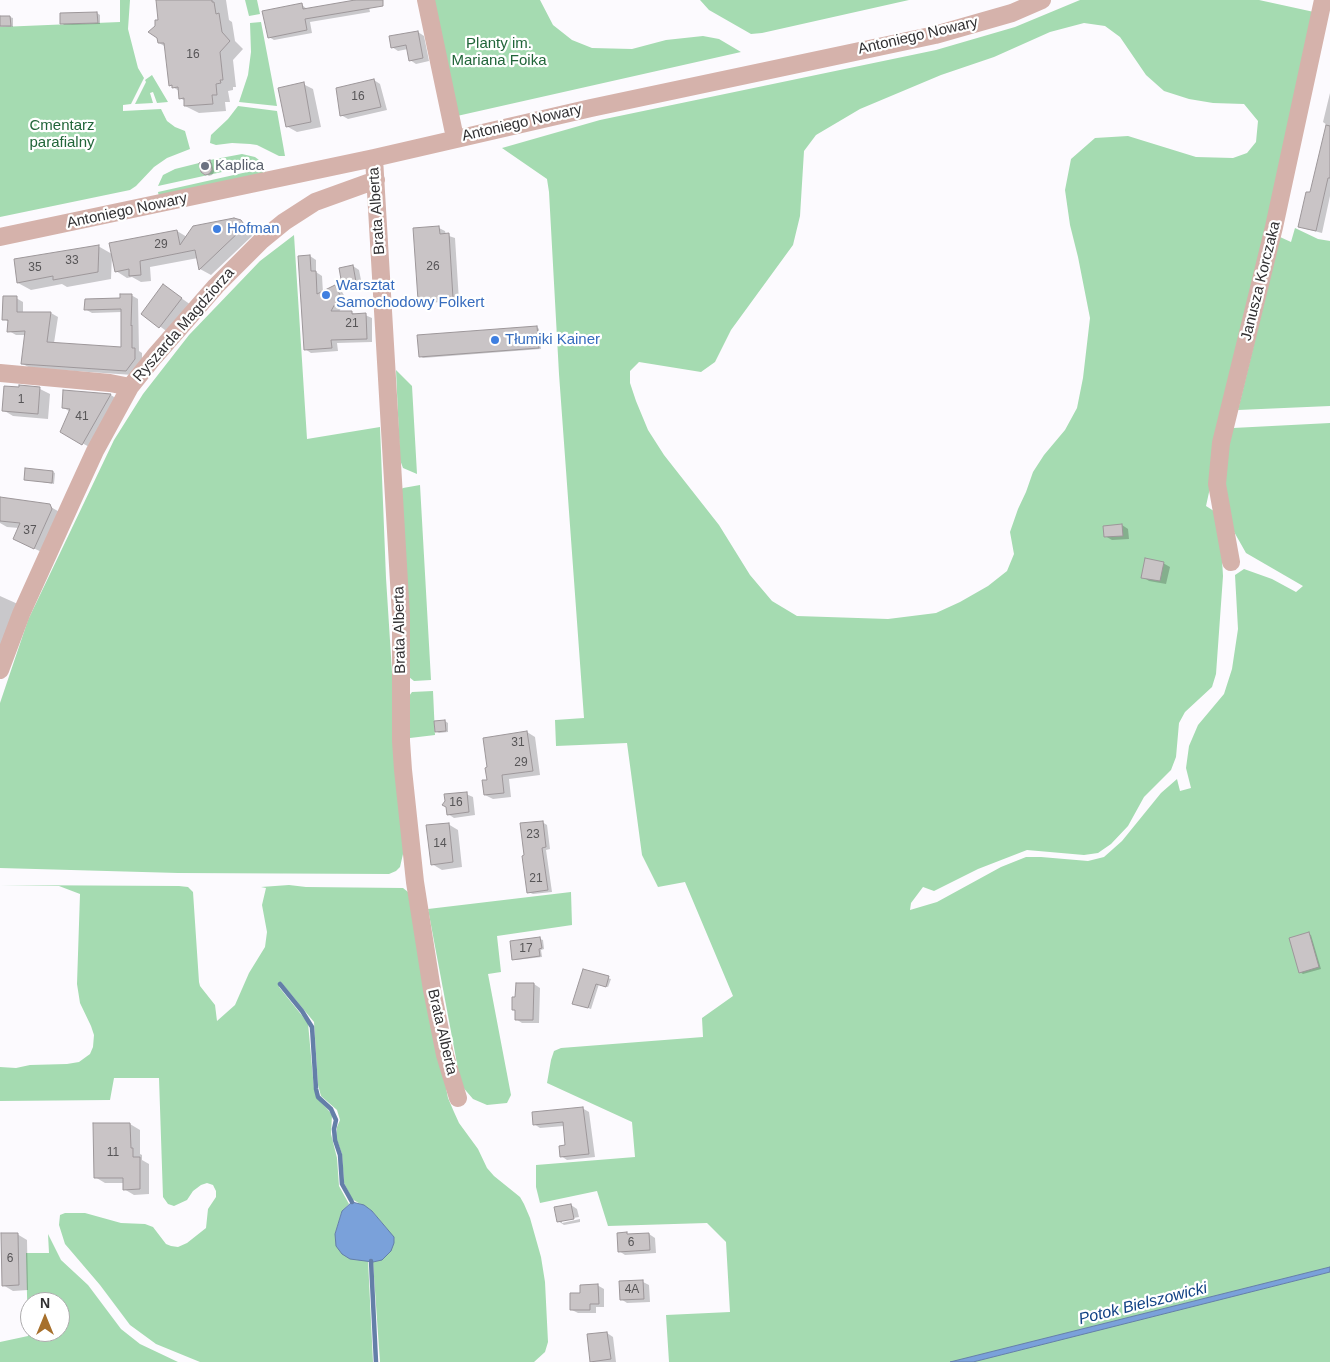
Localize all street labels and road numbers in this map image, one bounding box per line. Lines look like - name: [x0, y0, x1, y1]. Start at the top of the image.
- street label: Antoniego Nowary: [856, 13, 980, 59]
- street label: Antoniego Nowary: [460, 100, 584, 146]
- street label: Brata Alberta: [365, 167, 389, 255]
- street label: Antoniego Nowary: [65, 189, 189, 233]
- street label: Janusza Korczaka: [1237, 219, 1285, 343]
- street label: Ryszarda Magdziorza: [130, 264, 238, 386]
- street label: Brata Alberta: [390, 586, 410, 674]
- street label: Brata Alberta: [423, 987, 461, 1077]

